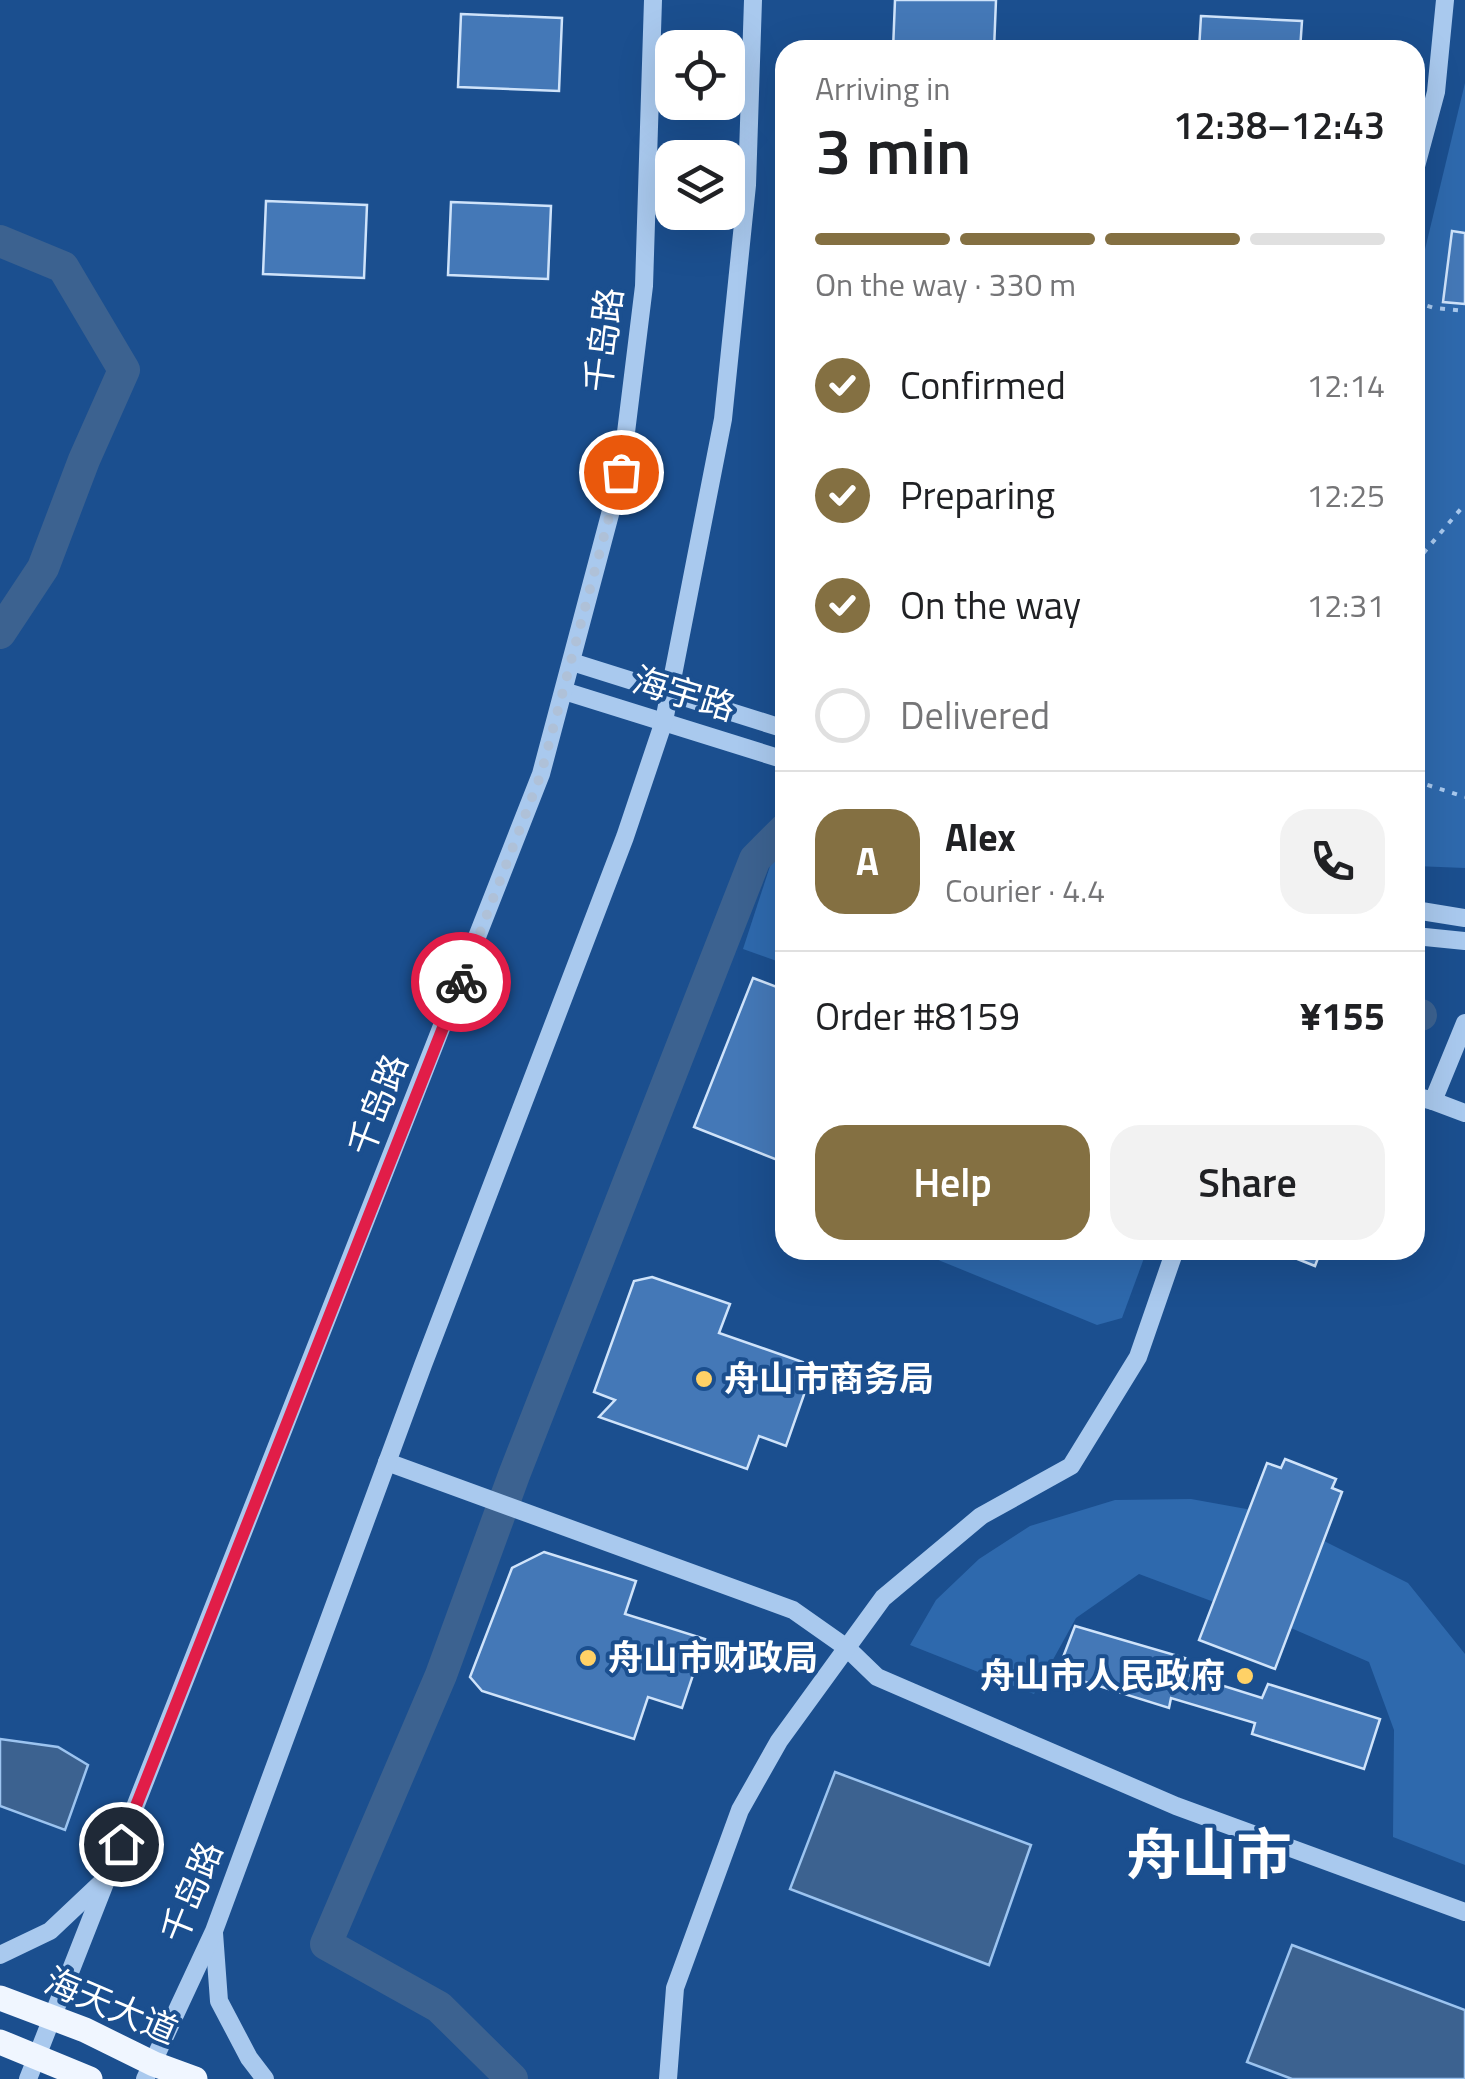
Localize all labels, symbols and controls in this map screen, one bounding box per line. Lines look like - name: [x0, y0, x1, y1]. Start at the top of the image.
- map controls: [655, 30, 745, 230]
- button: locate: [655, 30, 745, 120]
- text: Arriving in: [815, 64, 951, 112]
- text: 12:38–12:43: [1173, 96, 1385, 154]
- text: 3 min: [815, 100, 971, 199]
- button: layers: [655, 140, 745, 230]
- text: On the way · 330 m: [815, 260, 1076, 308]
- street label: 千岛路: [570, 284, 636, 395]
- text: Confirmed: [900, 356, 1066, 414]
- icon: check: [815, 358, 870, 413]
- text: 12:14: [1306, 361, 1385, 409]
- pin: [579, 430, 664, 515]
- icon: bag: [594, 445, 649, 500]
- text: Preparing: [900, 466, 1055, 524]
- icon: check: [815, 468, 870, 523]
- text: 12:25: [1306, 471, 1385, 519]
- text: On the way: [900, 576, 1081, 634]
- icon: check: [815, 578, 870, 633]
- text: 12:31: [1306, 581, 1385, 629]
- street label: 海宇路: [626, 652, 742, 734]
- text: Delivered: [900, 686, 1050, 744]
- text: Alex: [945, 808, 1016, 866]
- button: phone: [1280, 809, 1385, 914]
- text: A: [856, 832, 879, 890]
- text: Courier · 4.4: [945, 866, 1105, 914]
- courier: [411, 932, 511, 1032]
- icon: bike: [434, 955, 489, 1010]
- text: Order #8159: [815, 987, 1020, 1045]
- text: ¥155: [1300, 987, 1385, 1045]
- street label: 千岛路: [333, 1046, 421, 1163]
- button: Help: [815, 1125, 1090, 1240]
- button: Share: [1110, 1125, 1385, 1240]
- place label: 舟山市商务局: [724, 1351, 934, 1405]
- marker: 舟山市商务局: [693, 1368, 715, 1390]
- place label: 舟山市财政局: [608, 1630, 818, 1684]
- marker: 舟山市财政局: [577, 1647, 599, 1669]
- place label: 舟山市人民政府: [980, 1648, 1225, 1702]
- marker: 舟山市人民政府: [1234, 1665, 1256, 1687]
- pin: [79, 1802, 164, 1887]
- district label: 舟山市: [1126, 1812, 1292, 1895]
- icon: home: [94, 1817, 149, 1872]
- street label: 千岛路: [146, 1833, 236, 1950]
- street label: 海天大道: [36, 1953, 186, 2057]

